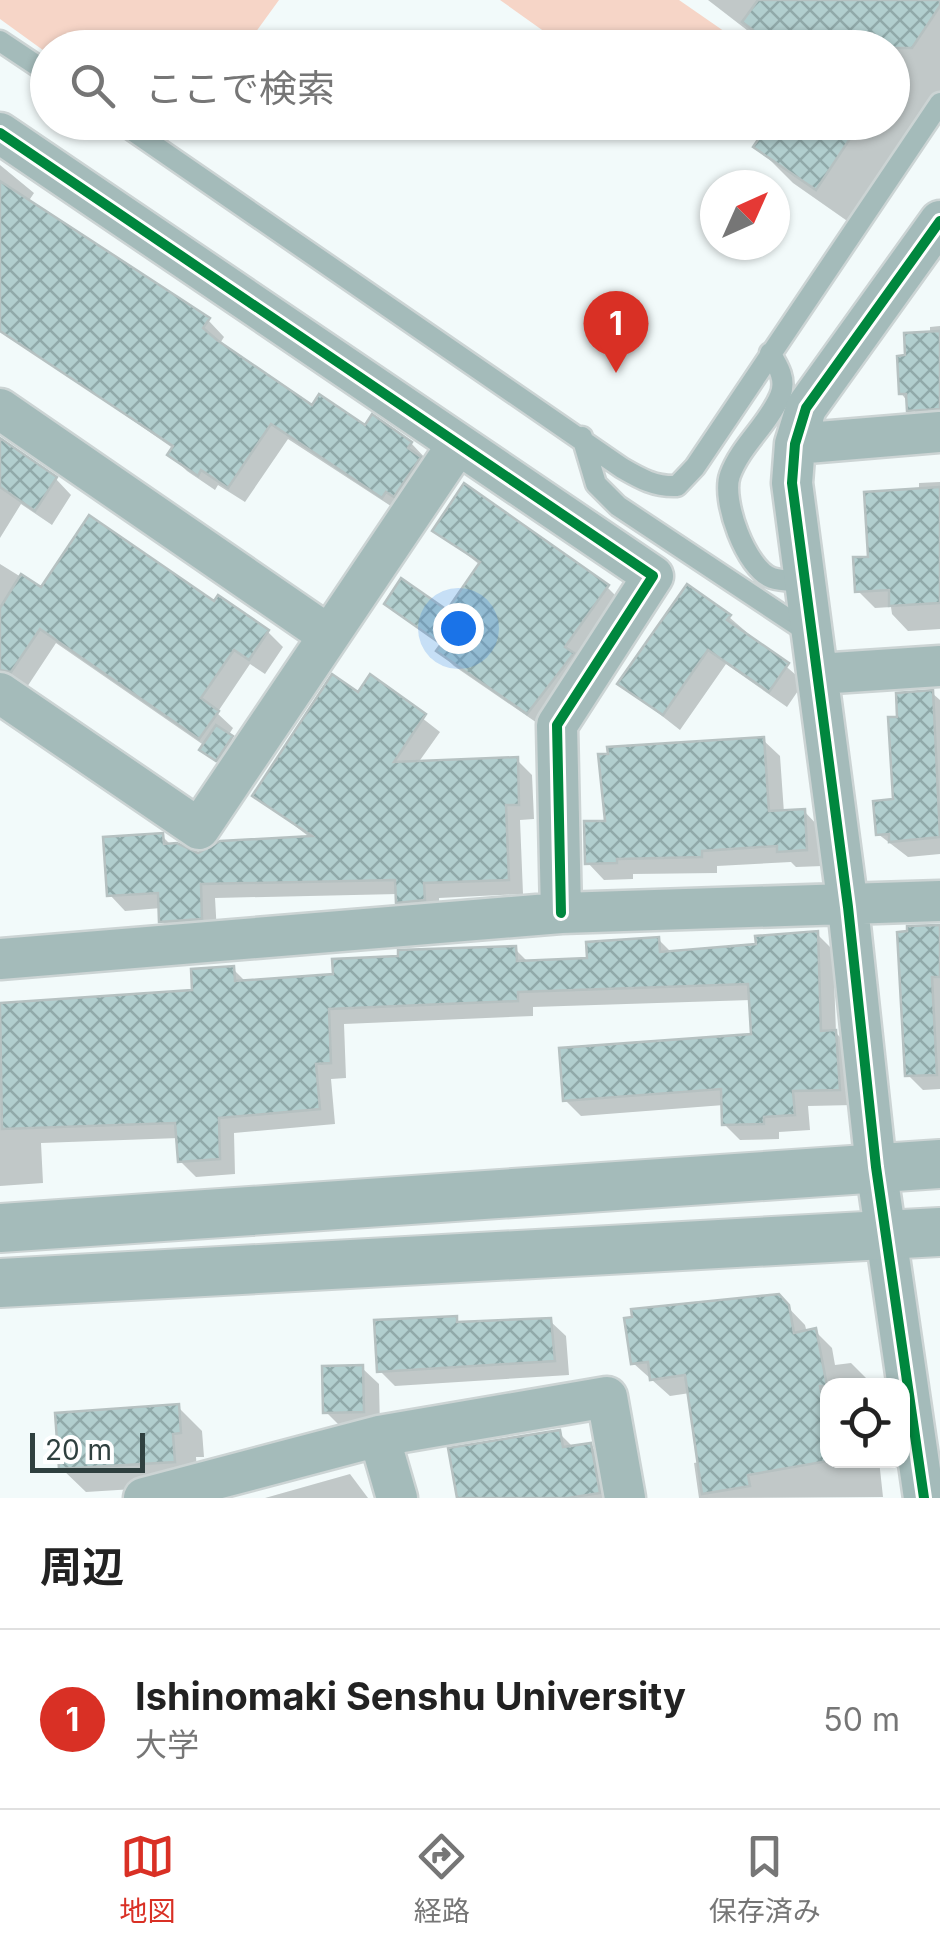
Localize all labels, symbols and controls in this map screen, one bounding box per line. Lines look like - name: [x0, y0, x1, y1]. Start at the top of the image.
- search box: [30, 30, 910, 140]
- icon: search: [65, 58, 120, 113]
- text: ここで検索: [145, 65, 335, 111]
- north arrow: [700, 170, 790, 260]
- pin: 1: [584, 290, 648, 373]
- your location: [433, 603, 484, 654]
- map controls: [820, 1378, 910, 1468]
- button: locate: [820, 1378, 910, 1468]
- scale bar: [30, 1428, 145, 1472]
- text: 20 m: [45, 1433, 112, 1467]
- text: 周辺: [40, 1541, 124, 1592]
- text: Ishinomaki Senshu University: [135, 1673, 686, 1719]
- text: 1: [66, 1700, 79, 1739]
- text: 50 m: [823, 1700, 900, 1739]
- text: 大学: [135, 1725, 199, 1764]
- tab: 地図: [119, 1829, 175, 1929]
- tab: 経路: [414, 1829, 470, 1929]
- tab: 保存済み: [709, 1829, 821, 1929]

